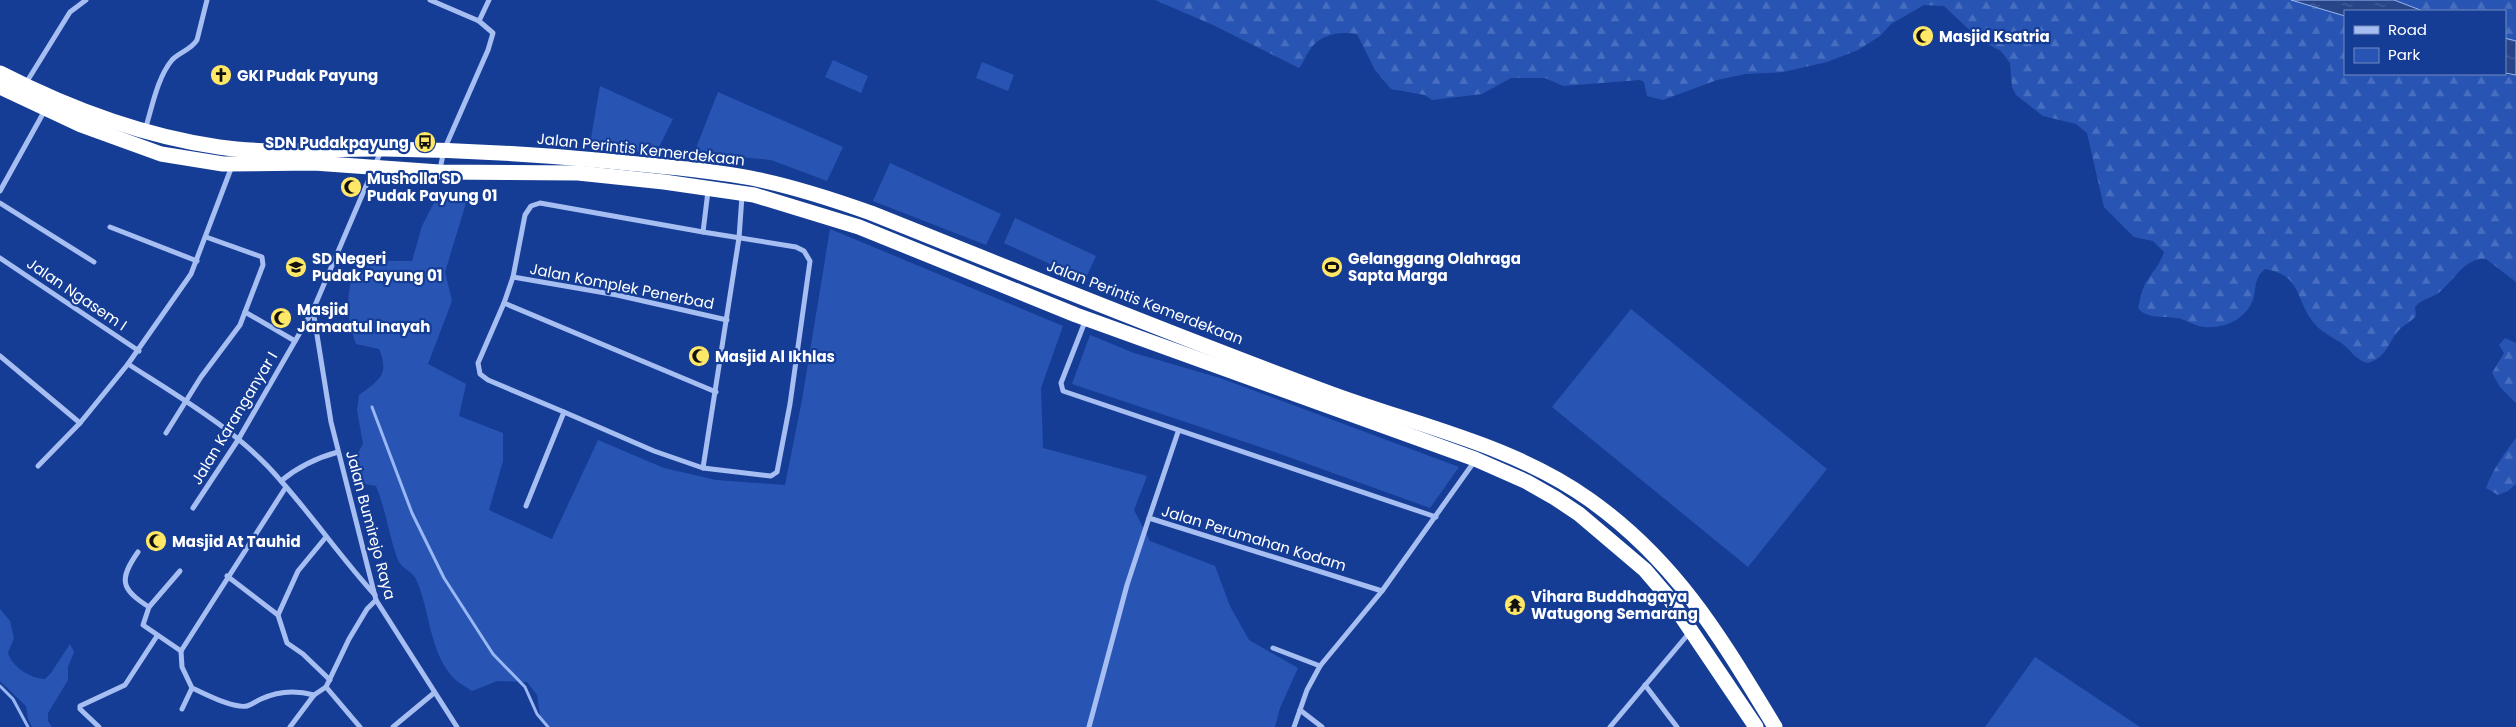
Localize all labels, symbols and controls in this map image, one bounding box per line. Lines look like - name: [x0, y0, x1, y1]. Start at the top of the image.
- legend: [2344, 10, 2506, 75]
- text: Road: [2388, 19, 2427, 40]
- mosque icon: Masjid Ksatria: [1911, 24, 1935, 48]
- place label: Masjid Ksatria: [1939, 26, 2050, 47]
- text: Park: [2388, 44, 2420, 65]
- church icon: GKI Pudak Payung: [209, 63, 233, 87]
- place label: GKI Pudak Payung: [237, 65, 378, 86]
- street label: Jalan Perintis Kemerdekaan: [536, 128, 746, 170]
- bus stop icon: SDN Pudakpayung: [413, 130, 437, 154]
- place label: SDN Pudakpayung: [265, 132, 409, 153]
- place label: Musholla SD Pudak Payung 01: [367, 168, 497, 206]
- mosque icon: Musholla SD Pudak Payung 01: [339, 175, 363, 199]
- place label: SD Negeri Pudak Payung 01: [312, 248, 442, 286]
- place label: Gelanggang Olahraga Sapta Marga: [1348, 248, 1521, 286]
- street label: Jalan Ngasem I: [23, 253, 131, 335]
- school or university icon: SD Negeri Pudak Payung 01: [284, 255, 308, 279]
- street label: Jalan Perintis Kemerdekaan: [1044, 255, 1246, 349]
- sports icon: Gelanggang Olahraga Sapta Marga: [1320, 255, 1344, 279]
- street label: Jalan Komplek Penerbad: [528, 258, 716, 314]
- place label: Masjid Jamaatul Inayah: [297, 299, 430, 337]
- mosque icon: Masjid Jamaatul Inayah: [269, 306, 293, 330]
- mosque icon: Masjid Al Ikhlas: [687, 344, 711, 368]
- place label: Masjid Al Ikhlas: [715, 346, 835, 367]
- street label: Jalan Karanganyar I: [186, 348, 282, 488]
- street label: Jalan Bumirejo Raya: [341, 448, 401, 602]
- street label: Jalan Perumahan Kodam: [1159, 500, 1349, 576]
- mosque icon: Masjid At Tauhid: [144, 529, 168, 553]
- place label: Masjid At Tauhid: [172, 531, 301, 552]
- place label: Vihara Buddhagaya Watugong Semarang: [1531, 586, 1698, 624]
- temple icon: Vihara Buddhagaya Watugong Semarang: [1503, 593, 1527, 617]

